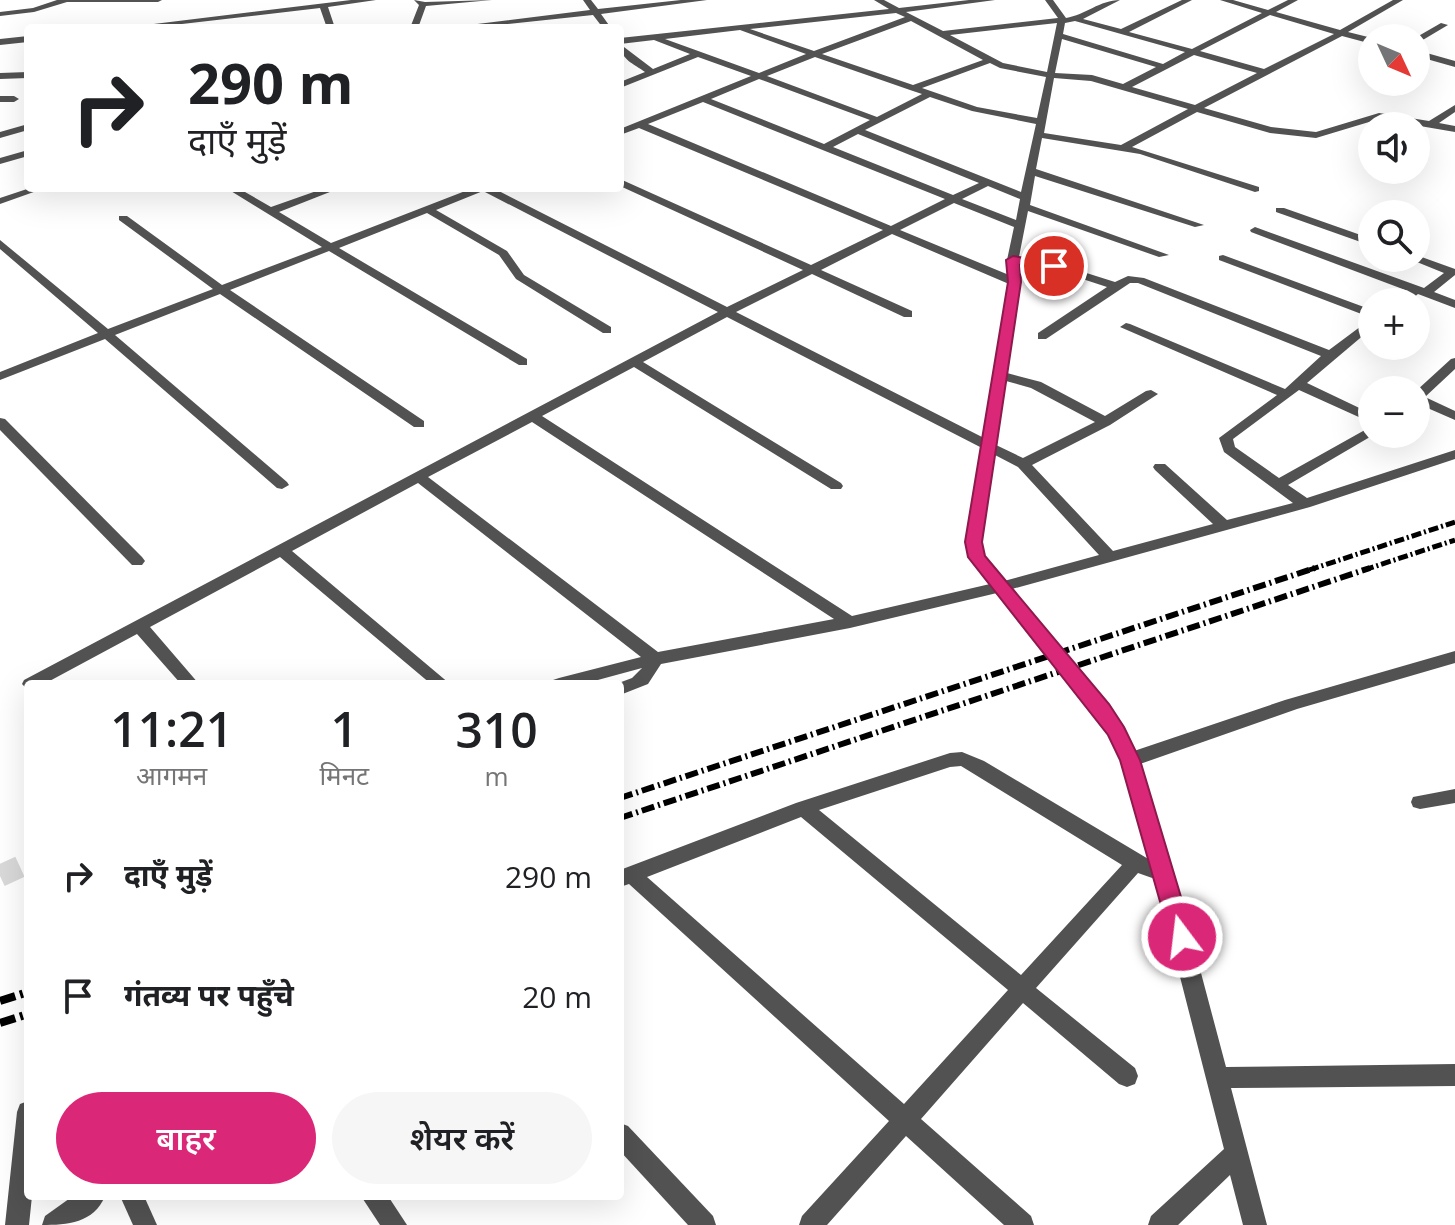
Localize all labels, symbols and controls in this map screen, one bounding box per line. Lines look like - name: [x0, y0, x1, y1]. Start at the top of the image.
- north arrow: [1358, 24, 1430, 96]
- map controls: [1358, 24, 1430, 448]
- text: 290 m: [188, 44, 354, 120]
- icon: right: [56, 56, 160, 160]
- button: sound: [1358, 112, 1430, 184]
- text: दाएँ मुड़ें: [188, 116, 287, 165]
- button: search: [1358, 200, 1430, 272]
- pin: [1020, 232, 1088, 300]
- icon: arrive: [1032, 244, 1076, 288]
- button: +: [1358, 288, 1430, 360]
- button: −: [1358, 376, 1430, 448]
- text: 11:21: [110, 696, 233, 761]
- text: 1: [331, 696, 358, 761]
- text: 310: [455, 697, 538, 762]
- text: आगमन: [136, 757, 207, 793]
- text: मिनट: [319, 757, 369, 793]
- text: m: [485, 758, 509, 794]
- icon: right: [56, 854, 100, 898]
- text: दाएँ मुड़ें: [124, 854, 212, 895]
- text: 290 m: [505, 856, 592, 897]
- position arrow: [1140, 895, 1224, 979]
- icon: arrive: [56, 974, 100, 1018]
- text: गंतव्य पर पहुँचे: [124, 974, 294, 1015]
- text: 20 m: [522, 976, 592, 1017]
- button: बाहर: [56, 1092, 316, 1184]
- button: शेयर करें: [332, 1092, 592, 1184]

